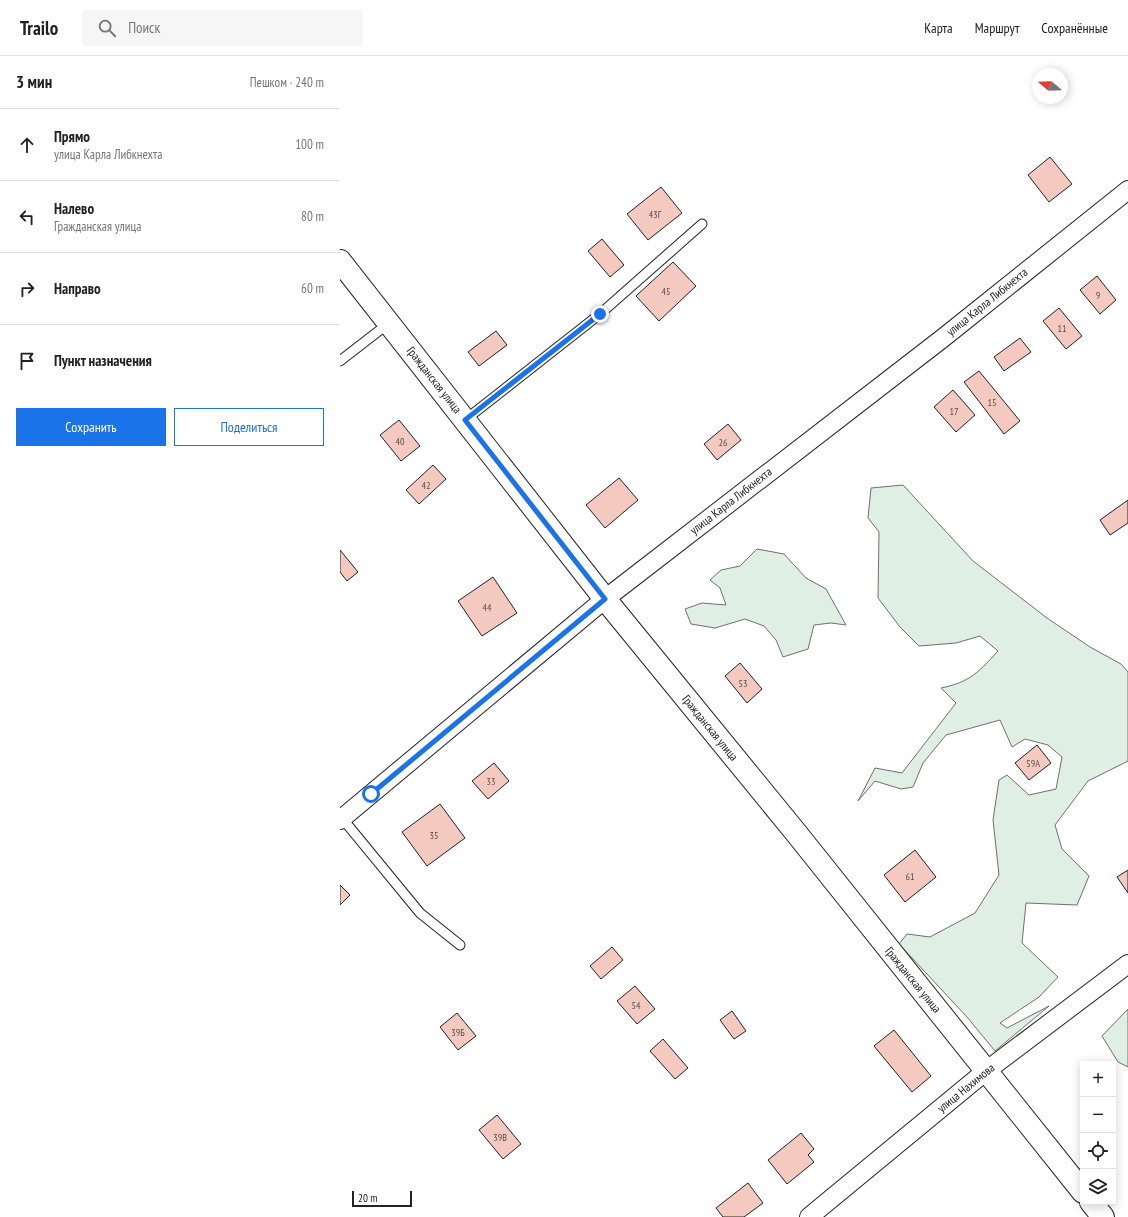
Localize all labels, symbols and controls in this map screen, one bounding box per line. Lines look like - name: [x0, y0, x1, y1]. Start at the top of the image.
- search box: [82, 10, 362, 46]
- text: Trailo: [20, 16, 58, 40]
- icon: search: [96, 17, 118, 39]
- text: Поиск: [128, 18, 160, 37]
- text: Карта: [924, 19, 953, 37]
- text: Маршрут: [975, 19, 1019, 37]
- text: Сохранённые: [1041, 19, 1108, 37]
- north arrow: [1032, 68, 1068, 104]
- text: 3 мин: [16, 71, 52, 93]
- text: Пешком · 240 m: [250, 74, 324, 91]
- text: Прямо: [54, 127, 90, 146]
- icon: ahead: [16, 134, 38, 156]
- text: 100 m: [295, 136, 324, 153]
- text: улица Карла Либкнехта: [54, 146, 162, 163]
- text: Налево: [54, 199, 94, 218]
- icon: left: [16, 206, 38, 228]
- text: 80 m: [301, 208, 324, 225]
- house number: 43Г: [649, 208, 662, 221]
- text: Гражданская улица: [54, 218, 141, 235]
- street label: улица Карла Либкнехта: [943, 264, 1030, 339]
- icon: right: [16, 278, 38, 300]
- text: Направо: [54, 279, 101, 298]
- text: 60 m: [301, 280, 324, 297]
- house number: 45: [662, 285, 671, 298]
- house number: 9: [1096, 289, 1100, 302]
- route end: [591, 305, 609, 323]
- house number: 11: [1058, 322, 1067, 335]
- street label: Гражданская улица: [404, 343, 465, 416]
- icon: arrive: [16, 350, 38, 372]
- text: Пункт назначения: [54, 351, 152, 370]
- house number: 15: [988, 396, 997, 409]
- house number: 17: [950, 405, 959, 418]
- button: Сохранить: [16, 408, 166, 446]
- button: Поделиться: [174, 408, 324, 446]
- house number: 40: [396, 435, 405, 448]
- house number: 26: [719, 436, 728, 449]
- street label: улица Карла Либкнехта: [687, 464, 775, 537]
- house number: 42: [422, 479, 431, 492]
- house number: 44: [483, 601, 492, 614]
- house number: 53: [739, 677, 748, 690]
- street label: Гражданская улица: [679, 692, 742, 764]
- house number: 59А: [1026, 757, 1040, 770]
- house number: 33: [487, 775, 496, 788]
- route start: [362, 785, 380, 803]
- house number: 35: [430, 829, 439, 842]
- house number: 61: [906, 870, 915, 883]
- street label: Гражданская улица: [882, 944, 945, 1016]
- house number: 54: [632, 999, 641, 1012]
- house number: 39Б: [451, 1026, 465, 1039]
- street label: улица Нахимова: [934, 1060, 998, 1115]
- map controls: [1080, 1061, 1116, 1205]
- button: +: [1080, 1061, 1116, 1097]
- button: −: [1080, 1097, 1116, 1133]
- house number: 39В: [493, 1131, 507, 1144]
- button: locate: [1080, 1133, 1116, 1169]
- button: layers: [1080, 1169, 1116, 1205]
- scale bar: [352, 1189, 412, 1208]
- text: 20 m: [358, 1191, 377, 1205]

